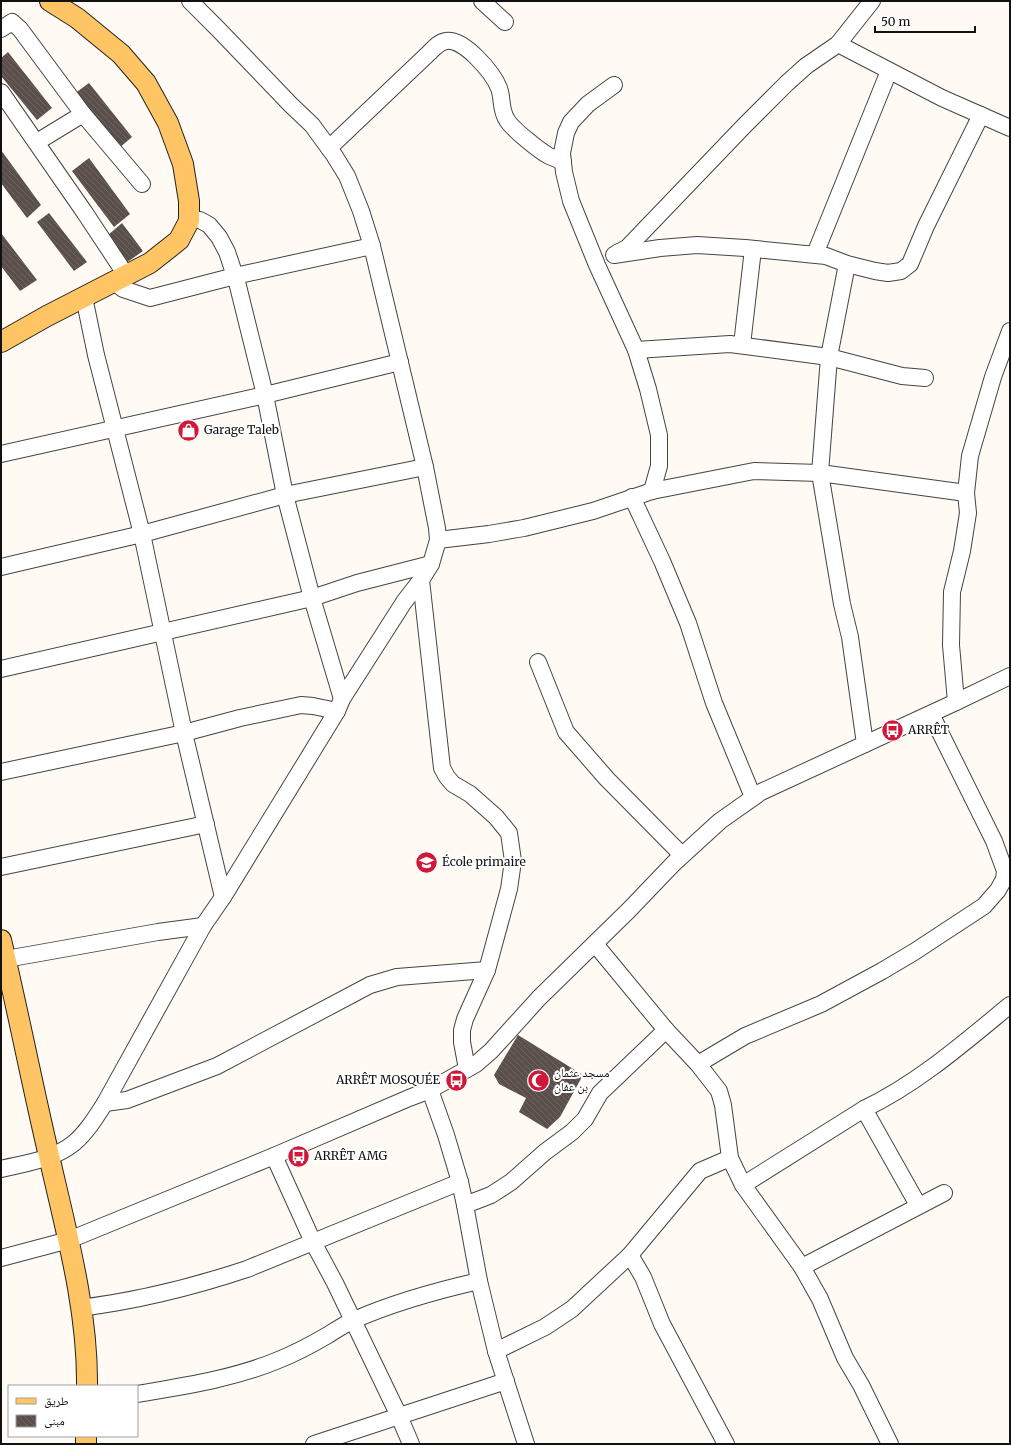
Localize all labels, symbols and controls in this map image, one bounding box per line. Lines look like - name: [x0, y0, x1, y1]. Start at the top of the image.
- scale bar: [875, 8, 975, 34]
- text: 50 m: [881, 14, 910, 29]
- shop icon: Garage Taleb: [175, 417, 201, 443]
- place label: Garage Taleb: [204, 422, 279, 437]
- bus stop icon: ARRÊT: [880, 717, 906, 743]
- place label: ARRÊT: [907, 722, 950, 737]
- school or university icon: École primaire: [414, 849, 440, 875]
- place label: École primaire: [442, 854, 526, 869]
- place label: مسجد عثمان بن عفان: [554, 1065, 609, 1094]
- bus stop icon: ARRÊT MOSQUÉE: [443, 1067, 469, 1093]
- mosque icon: مسجد عثمان بن عفان: [526, 1067, 552, 1093]
- place label: ARRÊT MOSQUÉE: [335, 1072, 440, 1087]
- bus stop icon: ARRÊT AMG: [285, 1143, 311, 1169]
- place label: ARRÊT AMG: [313, 1148, 387, 1163]
- legend: [8, 1385, 138, 1437]
- text: طريق: [44, 1393, 69, 1408]
- text: مبنى: [44, 1413, 65, 1428]

